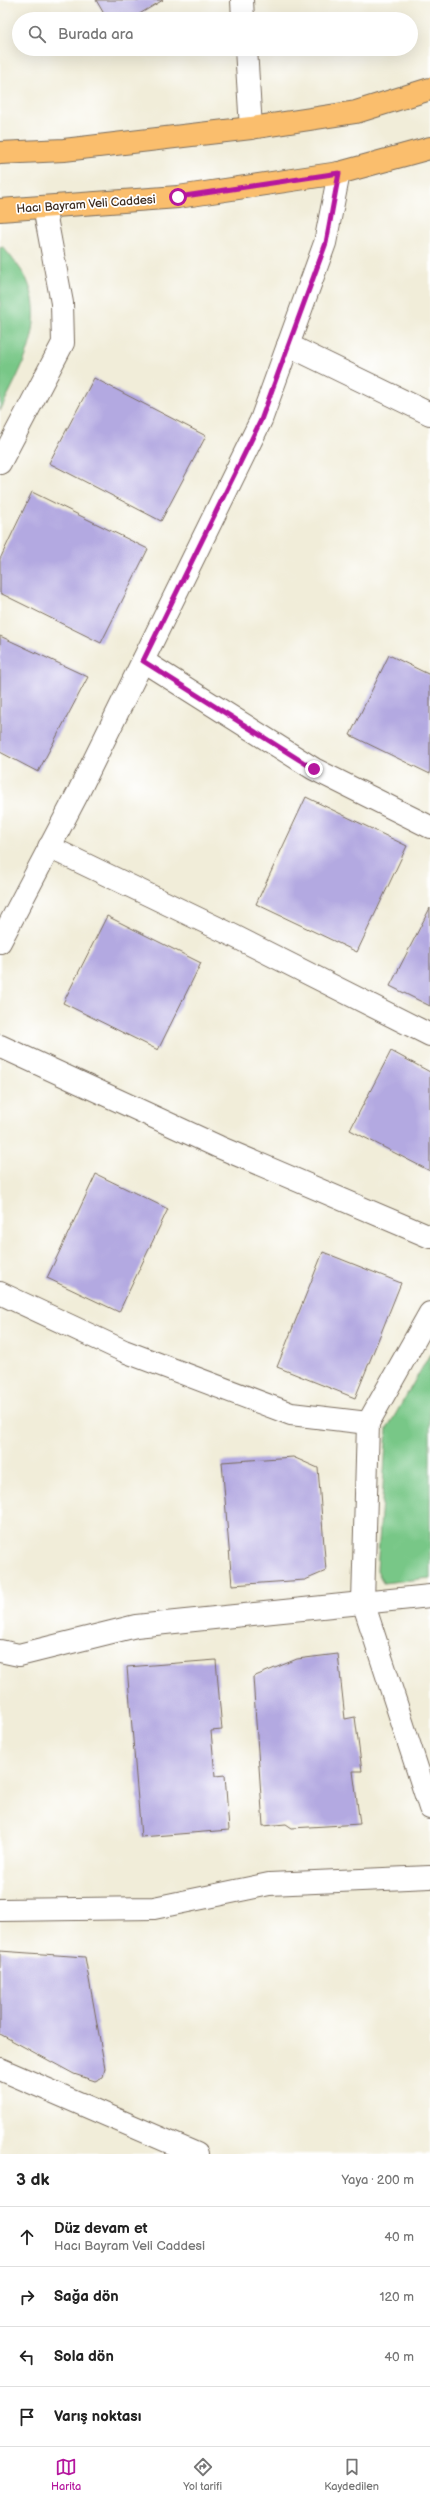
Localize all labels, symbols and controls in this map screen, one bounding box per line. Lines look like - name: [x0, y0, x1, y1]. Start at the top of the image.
- search box: [12, 12, 418, 56]
- icon: search: [26, 23, 48, 45]
- text: Burada ara: [58, 25, 133, 44]
- route start: [169, 188, 187, 206]
- street label: Hacı Bayram Veli Caddesi: [16, 192, 156, 217]
- route end: [305, 760, 323, 778]
- text: 3 dk: [16, 2170, 49, 2190]
- text: Yaya · 200 m: [342, 2172, 414, 2188]
- text: Düz devam et: [54, 2219, 148, 2238]
- icon: ahead: [16, 2226, 38, 2248]
- text: 40 m: [384, 2229, 414, 2245]
- text: Hacı Bayram Veli Caddesi: [54, 2238, 205, 2254]
- icon: right: [16, 2286, 38, 2308]
- text: Sağa dön: [54, 2287, 119, 2306]
- text: 120 m: [379, 2289, 414, 2305]
- icon: left: [16, 2346, 38, 2368]
- text: Sola dön: [54, 2347, 114, 2366]
- text: 40 m: [384, 2349, 414, 2365]
- icon: arrive: [16, 2406, 38, 2428]
- text: Varış noktası: [54, 2407, 141, 2426]
- tab: Harita: [51, 2456, 81, 2493]
- tab: Yol tarifi: [183, 2456, 222, 2493]
- tab: Kaydedilen: [324, 2456, 379, 2493]

